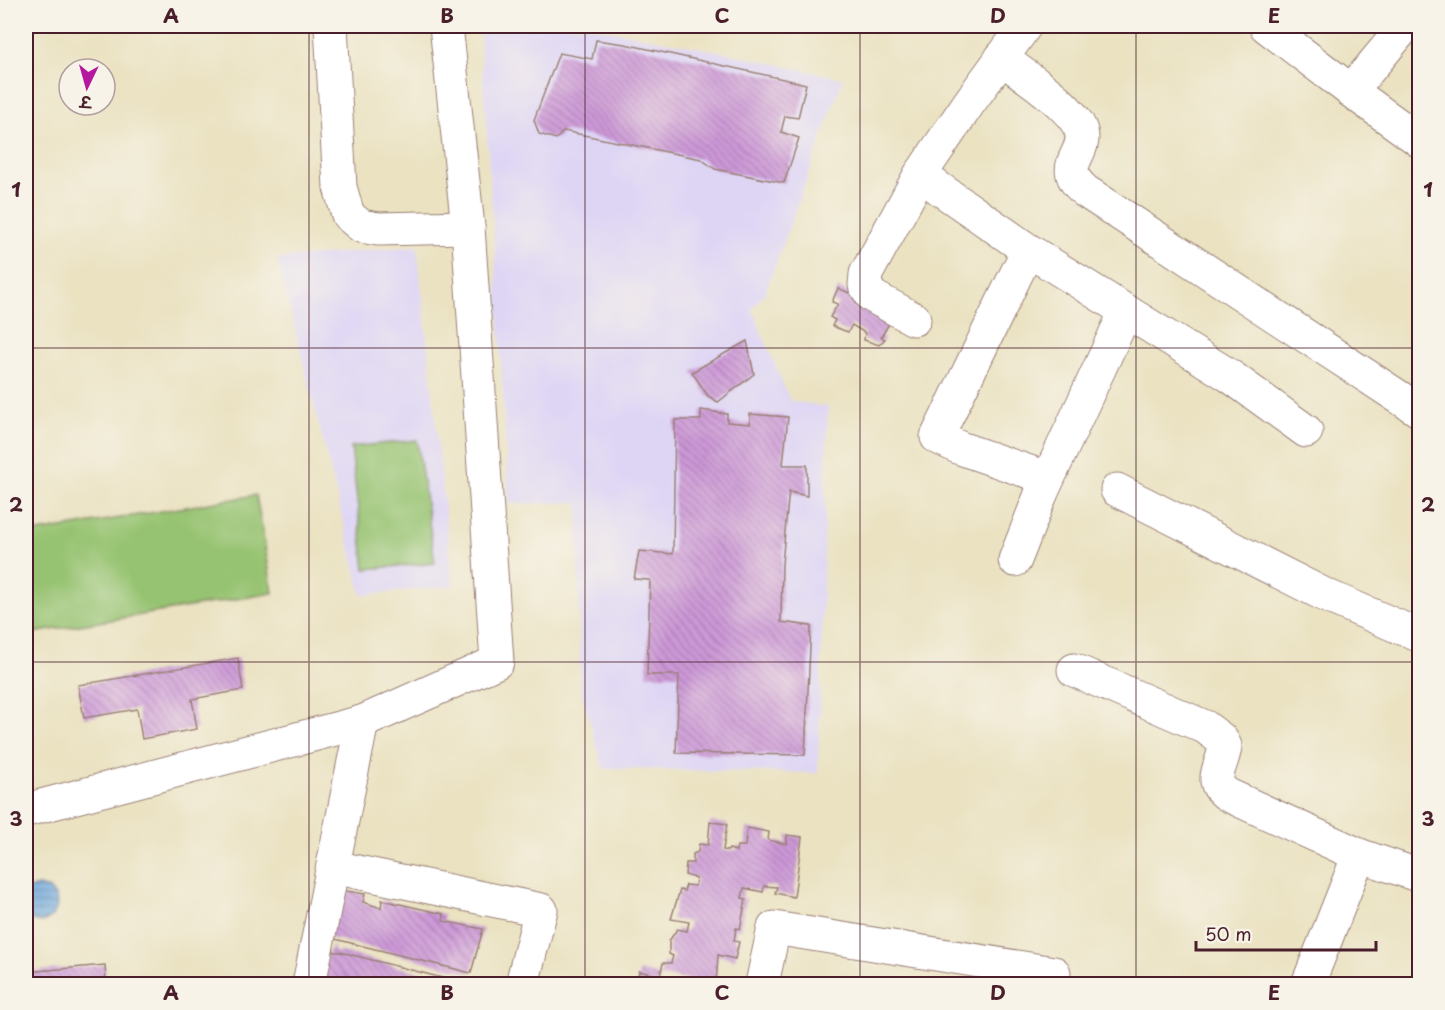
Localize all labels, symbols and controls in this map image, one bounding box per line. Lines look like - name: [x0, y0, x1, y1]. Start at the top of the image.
- text: A: [163, 0, 179, 30]
- text: B: [440, 0, 454, 30]
- text: C: [714, 0, 730, 30]
- text: D: [990, 0, 1006, 30]
- text: E: [1268, 0, 1280, 30]
- north arrow: [57, 57, 117, 117]
- text: उ: [78, 90, 94, 116]
- text: 1: [11, 174, 21, 204]
- text: 1: [1423, 174, 1433, 204]
- text: 2: [9, 489, 23, 519]
- text: 2: [1421, 489, 1435, 519]
- text: 3: [9, 803, 23, 833]
- text: 3: [1421, 803, 1435, 833]
- scale bar: [1196, 914, 1376, 952]
- text: 50 m: [1205, 920, 1252, 947]
- text: A: [163, 977, 179, 1007]
- text: B: [440, 977, 454, 1007]
- text: C: [714, 977, 730, 1007]
- text: D: [990, 977, 1006, 1007]
- text: E: [1268, 977, 1280, 1007]

